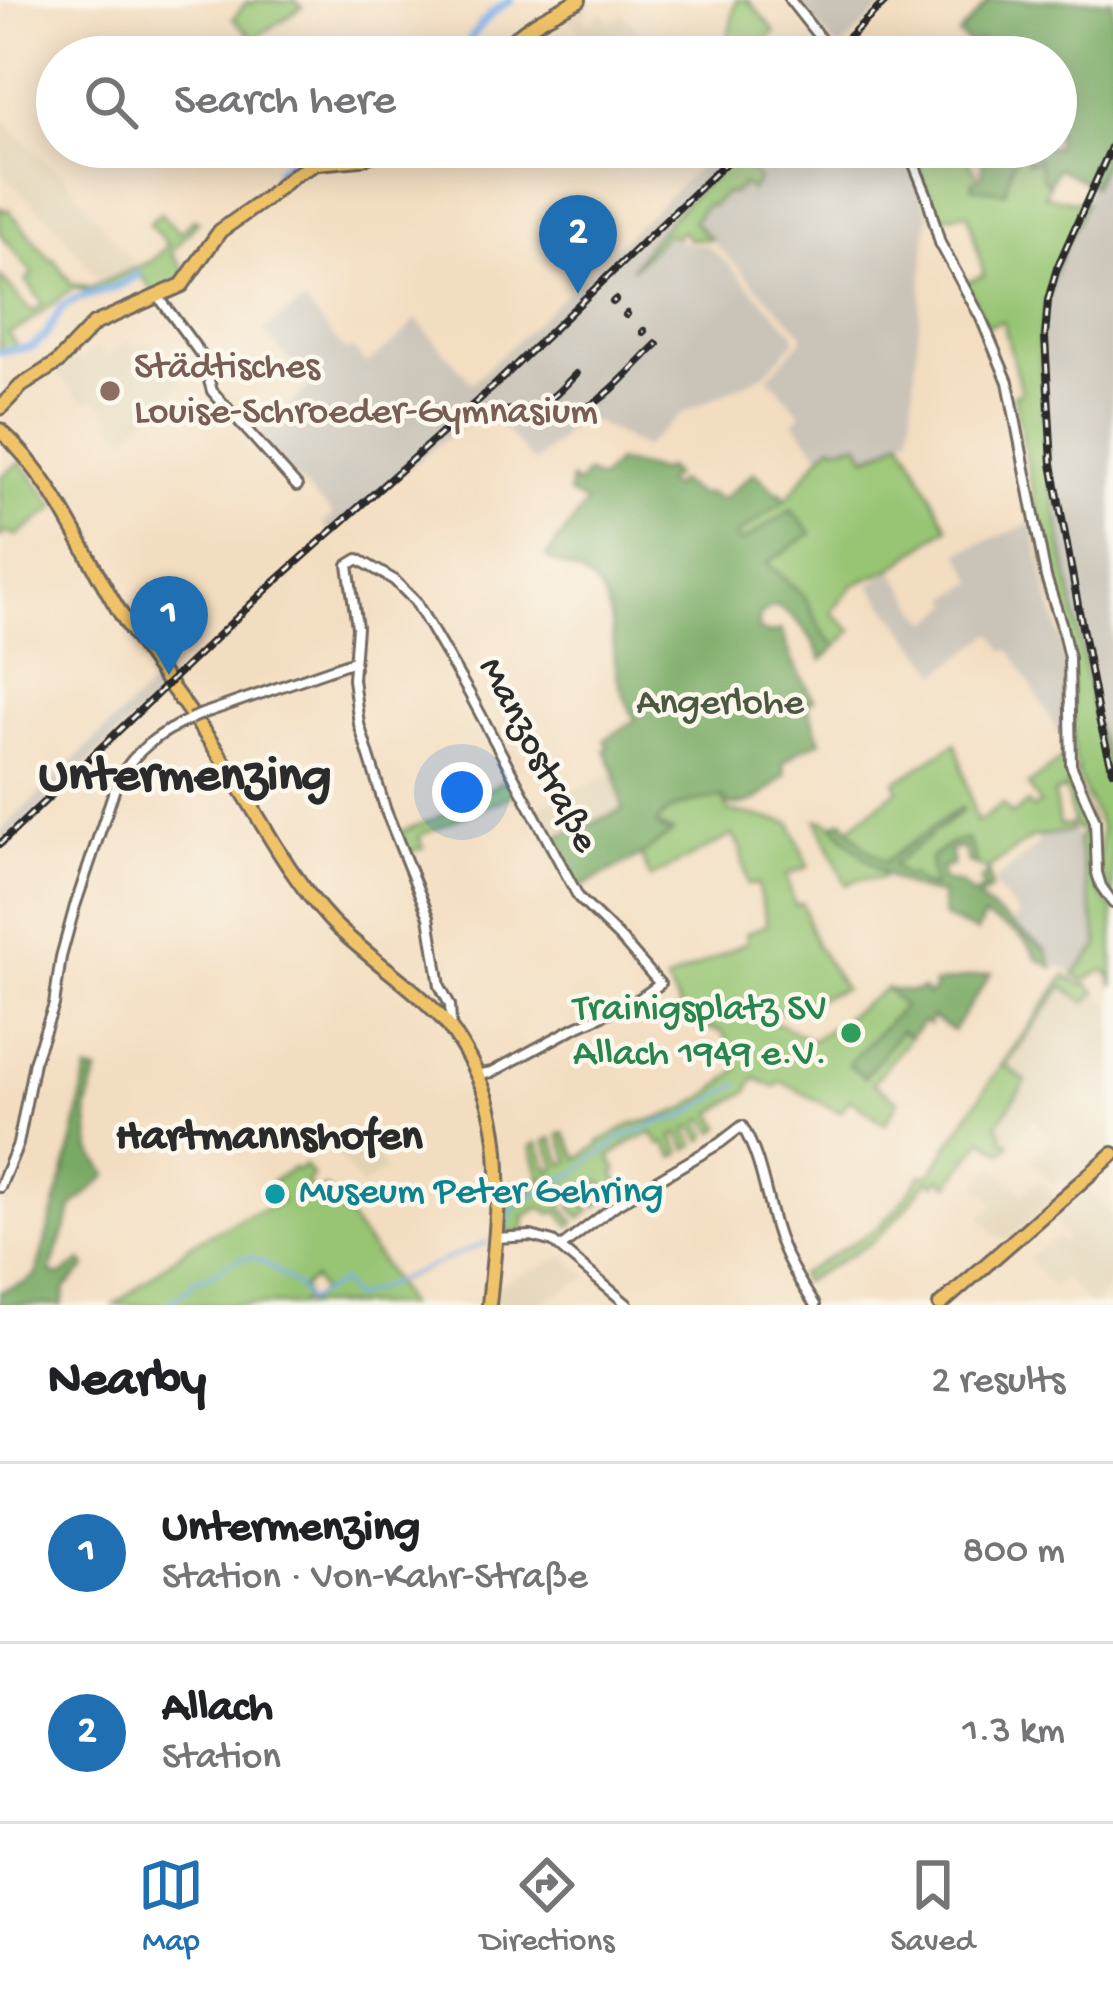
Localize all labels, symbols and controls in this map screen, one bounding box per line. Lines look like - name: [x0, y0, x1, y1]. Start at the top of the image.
- search box: [36, 36, 1077, 168]
- icon: search: [78, 69, 144, 135]
- text: Search here: [174, 76, 396, 129]
- pin: 2: [539, 195, 617, 294]
- place label: Städtisches Louise-Schroeder-Gymnasium: [134, 346, 598, 437]
- marker: Städtisches Louise-Schroeder-Gymnasium: [97, 378, 123, 404]
- pin: 1: [130, 576, 208, 675]
- street label: Manzostraße: [465, 651, 607, 862]
- park label: Angerlohe: [636, 682, 805, 728]
- district label: Untermenzing: [39, 749, 331, 809]
- your location: [432, 762, 492, 822]
- place label: Trainigsplatz SV Allach 1949 e.V.: [571, 988, 827, 1079]
- marker: Trainigsplatz SV Allach 1949 e.V.: [838, 1020, 864, 1046]
- district label: Hartmannshofen: [115, 1112, 423, 1165]
- place label: Museum Peter Gehring: [299, 1171, 663, 1217]
- marker: Museum Peter Gehring: [262, 1181, 288, 1207]
- text: Nearby: [48, 1353, 206, 1413]
- text: 2 results: [931, 1360, 1065, 1406]
- text: Untermenzing: [162, 1503, 420, 1556]
- text: 1: [79, 1530, 95, 1576]
- text: 800 m: [962, 1530, 1065, 1576]
- text: Station · Von-Kahr-Straße: [162, 1556, 588, 1602]
- text: Allach: [162, 1683, 273, 1736]
- text: 2: [77, 1710, 97, 1756]
- text: 1.3 km: [962, 1710, 1065, 1756]
- text: Station: [162, 1736, 281, 1782]
- tab: Map: [138, 1852, 204, 1962]
- tab: Directions: [480, 1852, 614, 1962]
- tab: Saved: [890, 1852, 975, 1962]

